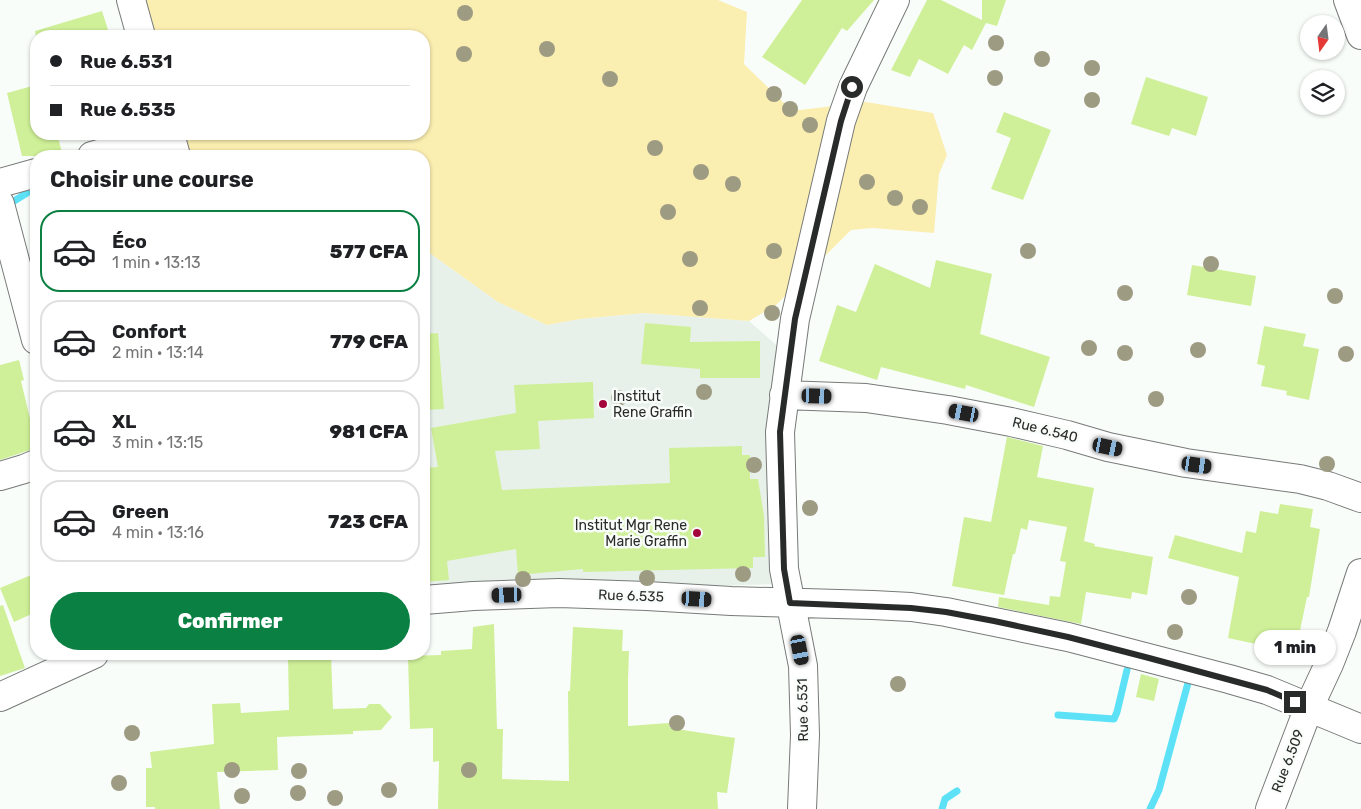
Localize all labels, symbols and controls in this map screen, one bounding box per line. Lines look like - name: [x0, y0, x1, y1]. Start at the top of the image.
- north arrow: [1300, 15, 1345, 60]
- map controls: [1300, 15, 1345, 115]
- text: Rue 6.531: [80, 50, 172, 73]
- button: layers: [1300, 70, 1345, 115]
- route start: [841, 76, 863, 98]
- text: Rue 6.535: [80, 98, 175, 121]
- text: Choisir une course: [50, 166, 254, 193]
- icon: car: [52, 229, 97, 274]
- text: Éco: [112, 230, 147, 253]
- text: 577 CFA: [330, 240, 408, 263]
- text: 1 min · 13:13: [112, 253, 201, 272]
- icon: car: [52, 319, 97, 364]
- text: Confort: [112, 320, 186, 343]
- text: 779 CFA: [330, 330, 408, 353]
- text: 2 min · 13:14: [112, 343, 204, 362]
- place label: Institut Rene Graffin: [613, 388, 693, 421]
- car: [801, 388, 832, 404]
- marker: Institut Rene Graffin: [597, 398, 609, 410]
- car: [947, 403, 980, 423]
- icon: car: [52, 409, 97, 454]
- text: XL: [112, 410, 136, 433]
- street label: Rue 6.540: [1011, 414, 1080, 446]
- text: 981 CFA: [330, 420, 408, 443]
- text: 3 min · 13:15: [112, 433, 203, 452]
- car: [1091, 437, 1124, 457]
- car: [1181, 455, 1212, 475]
- icon: car: [52, 499, 97, 544]
- text: Green: [112, 500, 169, 523]
- text: 723 CFA: [328, 510, 408, 533]
- place label: Institut Mgr Rene Marie Graffin: [575, 517, 687, 550]
- text: 4 min · 13:16: [112, 523, 204, 542]
- marker: Institut Mgr Rene Marie Graffin: [691, 527, 703, 539]
- street label: Rue 6.535: [598, 586, 664, 606]
- car: [491, 587, 522, 603]
- car: [681, 591, 712, 607]
- button: Confirmer: [50, 592, 410, 650]
- callout: 1 min: [1254, 630, 1336, 664]
- car: [789, 634, 810, 666]
- text: 1 min: [1274, 638, 1316, 657]
- street label: Rue 6.531: [794, 678, 812, 742]
- route end: [1284, 691, 1306, 713]
- street label: Rue 6.509: [1268, 727, 1308, 795]

